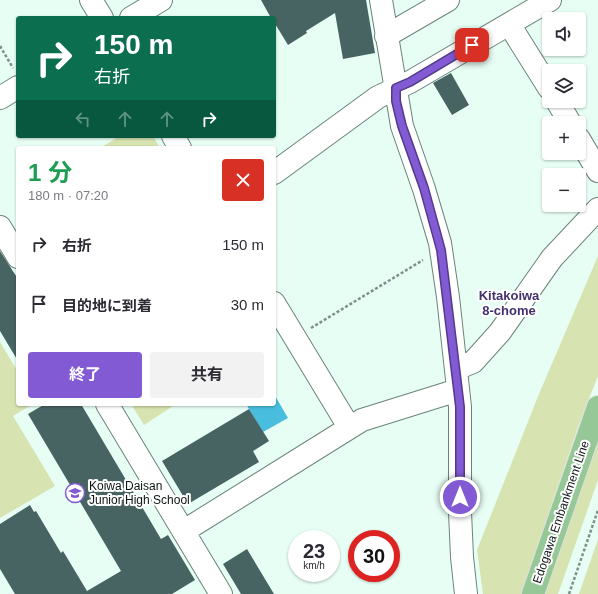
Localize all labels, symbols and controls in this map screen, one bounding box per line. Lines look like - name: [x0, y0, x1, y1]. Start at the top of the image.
- map controls: [542, 12, 586, 212]
- button: sound: [542, 12, 586, 56]
- pin: [455, 28, 489, 62]
- text: 150 m: [94, 29, 173, 60]
- icon: right: [28, 32, 80, 84]
- icon: arrive: [461, 34, 483, 56]
- button: layers: [542, 64, 586, 108]
- text: 右折: [94, 67, 130, 87]
- icon: left: [72, 108, 94, 130]
- icon: ahead: [114, 108, 136, 130]
- icon: ahead: [156, 108, 178, 130]
- icon: right: [198, 108, 220, 130]
- button: +: [542, 116, 586, 160]
- text: 1 分: [28, 159, 72, 186]
- button: close: [222, 159, 264, 201]
- button: −: [542, 168, 586, 212]
- text: 180 m · 07:20: [28, 188, 108, 203]
- icon: right: [28, 233, 50, 255]
- text: 150 m: [222, 236, 264, 253]
- text: 右折: [62, 237, 92, 254]
- district label: Kitakoiwa 8-chome: [479, 288, 540, 318]
- icon: arrive: [28, 293, 50, 315]
- text: 30 m: [231, 296, 264, 313]
- text: 目的地に到着: [62, 297, 152, 314]
- button: 終了: [28, 352, 142, 398]
- button: 共有: [150, 352, 264, 398]
- street label: Edogawa Embankment Line: [530, 438, 592, 585]
- position arrow: [439, 476, 481, 518]
- place label: Koiwa Daisan Junior High School: [89, 479, 190, 507]
- school or university icon: Koiwa Daisan Junior High School: [64, 482, 86, 504]
- speed limit sign: 30: [348, 530, 400, 582]
- text: 23: [303, 540, 325, 562]
- text: km/h: [303, 560, 325, 571]

